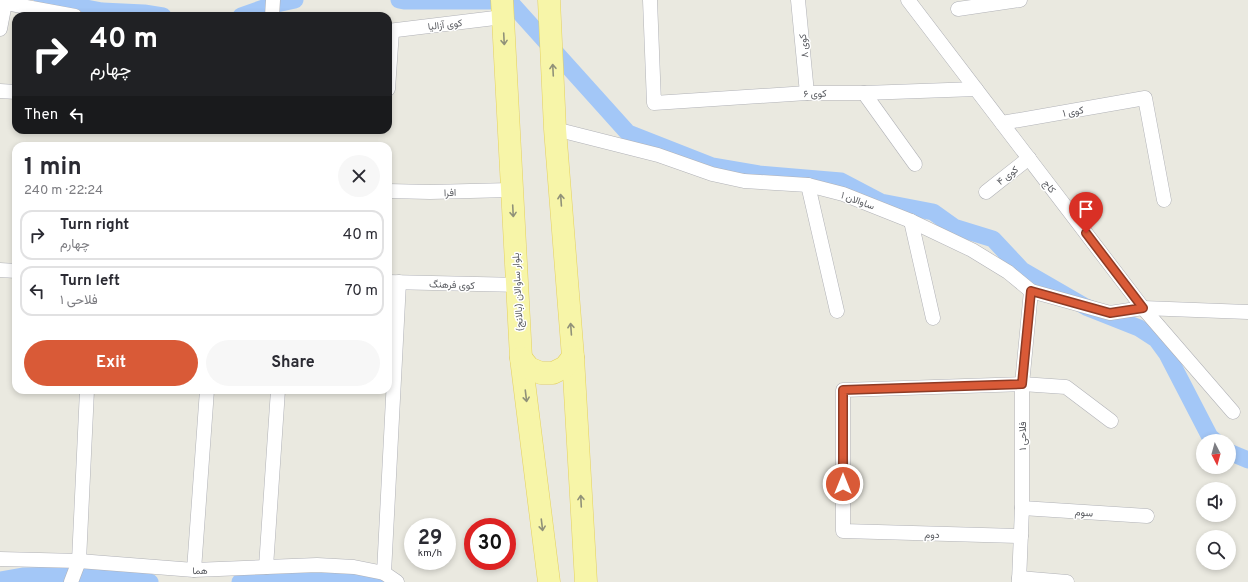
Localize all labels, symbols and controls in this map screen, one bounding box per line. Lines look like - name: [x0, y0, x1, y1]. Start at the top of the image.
- street label: کوی آزالیا: [427, 17, 464, 34]
- text: 40 m: [90, 22, 158, 58]
- icon: right: [24, 28, 76, 80]
- one-way arrow: [500, 32, 508, 45]
- street label: کوی ۸: [797, 33, 812, 59]
- text: چهارم: [90, 59, 131, 82]
- one-way arrow: [549, 64, 556, 77]
- street label: کوی ۶: [803, 88, 827, 101]
- icon: left: [66, 104, 88, 126]
- street label: کوی ۱: [1062, 104, 1085, 121]
- text: Then: [24, 106, 58, 125]
- text: 1 min: [24, 153, 82, 183]
- button: close: [338, 155, 380, 197]
- street label: کوی ۴: [994, 163, 1022, 189]
- street label: کاج: [1039, 178, 1058, 197]
- text: 240 m · 22:24: [24, 183, 103, 199]
- street label: افرا: [444, 187, 456, 200]
- street label: ساوالان ۱: [839, 189, 876, 214]
- pin: [1069, 192, 1103, 233]
- one-way arrow: [557, 194, 564, 207]
- icon: arrive: [1075, 198, 1097, 220]
- one-way arrow: [509, 204, 517, 217]
- text: Turn right: [60, 216, 129, 235]
- icon: right: [26, 224, 48, 246]
- text: 40 m: [343, 226, 378, 245]
- text: چهارم: [60, 237, 90, 253]
- street label: بلوار ساوالان (بالانج): [510, 252, 527, 331]
- text: Turn left: [60, 272, 120, 291]
- street label: کوی فرهنگ: [429, 278, 476, 293]
- icon: left: [26, 280, 48, 302]
- text: 70 m: [345, 282, 378, 301]
- text: فلاحی ۱: [60, 293, 98, 309]
- one-way arrow: [567, 323, 574, 336]
- button: Exit: [24, 340, 198, 386]
- button: Share: [206, 340, 380, 386]
- one-way arrow: [522, 389, 530, 402]
- street label: فلاحی ۱: [1017, 421, 1030, 451]
- north arrow: [1196, 434, 1236, 474]
- map controls: [1196, 434, 1236, 570]
- position arrow: [822, 463, 864, 505]
- button: sound: [1196, 482, 1236, 522]
- one-way arrow: [578, 495, 585, 508]
- street label: سوم: [1074, 506, 1094, 521]
- speed limit sign: 30: [464, 518, 516, 570]
- one-way arrow: [538, 518, 546, 531]
- text: 29: [418, 526, 442, 552]
- street label: دوم: [924, 529, 940, 542]
- button: search: [1196, 530, 1236, 570]
- text: km/h: [418, 547, 442, 560]
- street label: هما: [192, 565, 208, 578]

